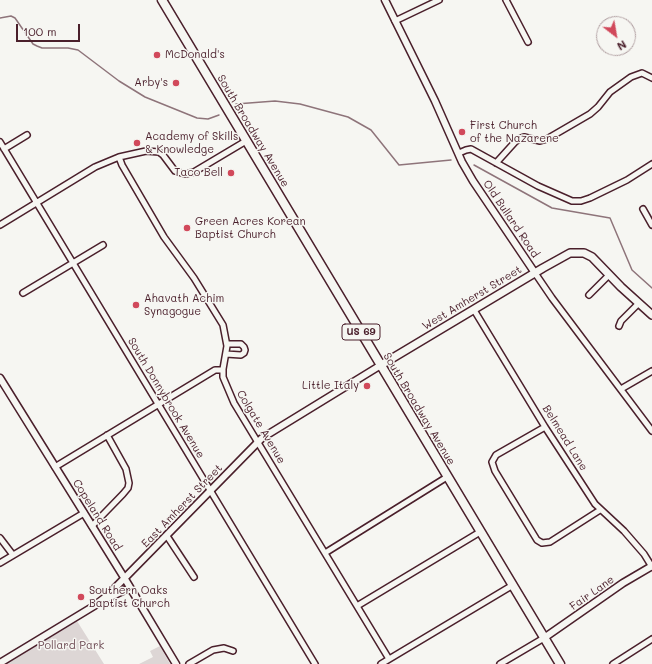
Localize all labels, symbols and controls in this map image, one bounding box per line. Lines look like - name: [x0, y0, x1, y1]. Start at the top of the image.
- scale bar: [18, 16, 82, 42]
- north arrow: [596, 16, 636, 56]
- text: 100 m: [23, 23, 57, 39]
- text: N: [614, 37, 629, 54]
- place label: McDonald's: [165, 48, 225, 62]
- marker: McDonald's: [152, 50, 162, 60]
- street label: South Broadway Avenue: [214, 72, 292, 190]
- place label: Arby's: [134, 76, 168, 90]
- marker: Arby's: [171, 78, 181, 88]
- place label: First Church of the Nazarene: [470, 119, 559, 145]
- marker: First Church of the Nazarene: [457, 127, 467, 137]
- place label: Academy of Skills & Knowledge: [145, 130, 238, 156]
- marker: Academy of Skills & Knowledge: [132, 138, 142, 148]
- place label: Taco Bell: [174, 166, 223, 180]
- marker: Taco Bell: [226, 168, 236, 178]
- street label: Old Bullard Road: [480, 178, 542, 260]
- place label: Green Acres Korean Baptist Church: [195, 215, 306, 241]
- marker: Green Acres Korean Baptist Church: [182, 223, 192, 233]
- street label: West Amherst Street: [420, 263, 524, 333]
- place label: Ahavath Achim Synagogue: [144, 292, 224, 318]
- marker: Ahavath Achim Synagogue: [131, 300, 141, 310]
- road number: US 69: [342, 324, 380, 340]
- street label: South Donnybrook Avenue: [125, 335, 207, 461]
- street label: South Broadway Avenue: [380, 350, 458, 468]
- place label: Little Italy: [302, 379, 359, 393]
- marker: Little Italy: [362, 381, 372, 391]
- street label: Colgate Avenue: [234, 388, 288, 466]
- street label: Belmead Lane: [540, 403, 590, 473]
- street label: East Amherst Street: [139, 462, 225, 550]
- street label: Copeland Road: [70, 477, 124, 553]
- street label: Fair Lane: [567, 573, 617, 613]
- place label: Southern Oaks Baptist Church: [89, 584, 170, 610]
- marker: Southern Oaks Baptist Church: [76, 592, 86, 602]
- park label: Pollard Park: [38, 639, 104, 653]

